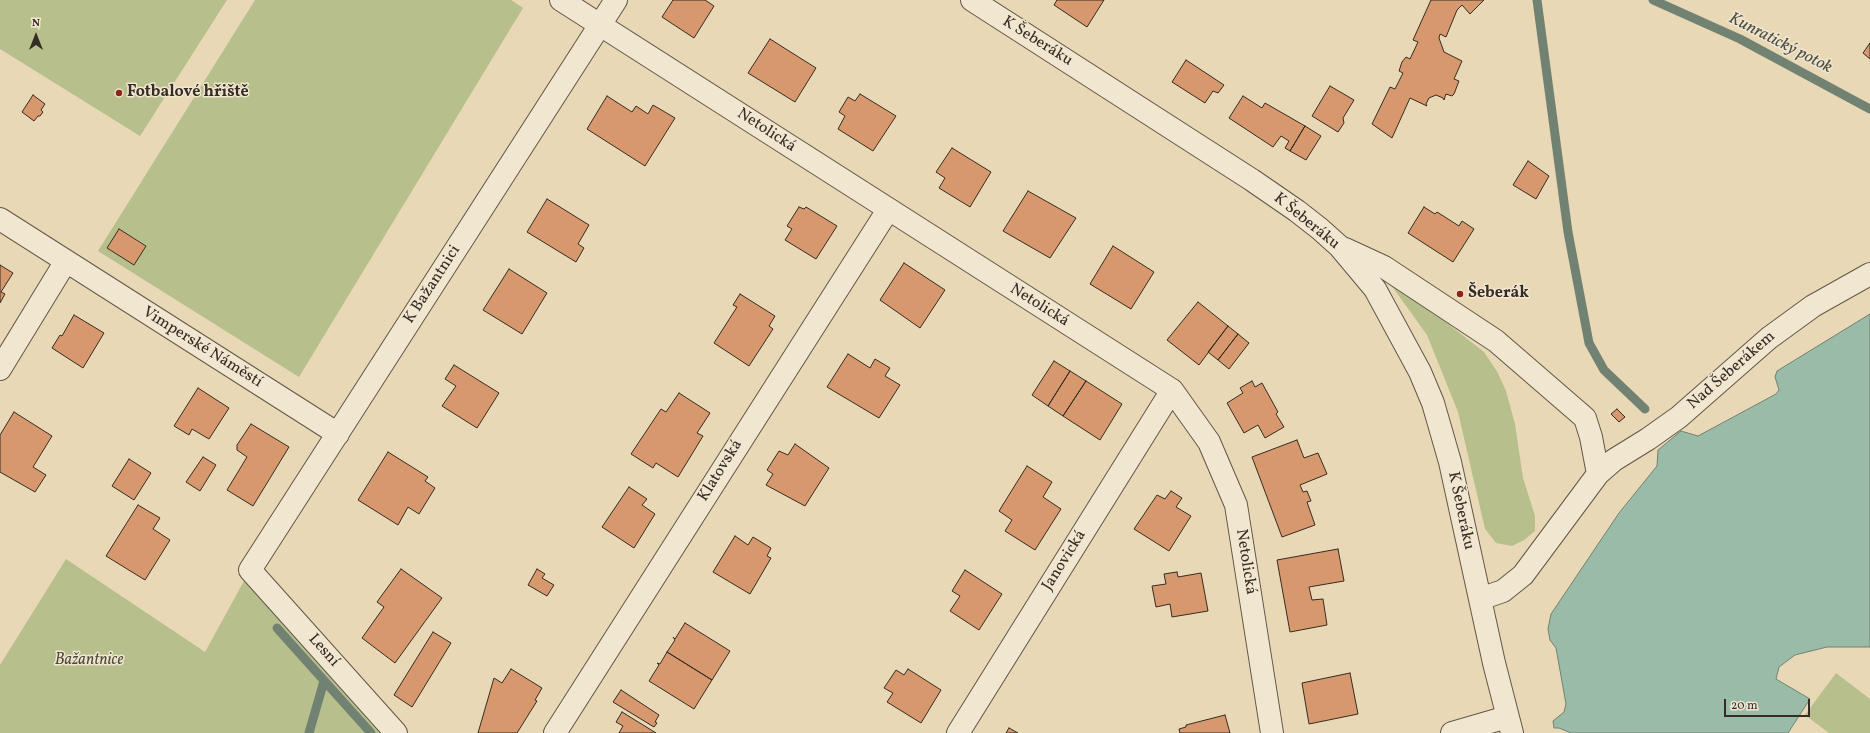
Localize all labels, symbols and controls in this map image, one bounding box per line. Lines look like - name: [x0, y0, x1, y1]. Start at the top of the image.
- water label: Kunratický potok: [1725, 9, 1835, 79]
- street label: K Šeberáku: [998, 13, 1076, 71]
- north arrow: [16, 16, 56, 56]
- text: N: [32, 16, 40, 31]
- place label: Fotbalové hřiště: [127, 83, 249, 103]
- marker: Fotbalové hřiště: [114, 88, 124, 98]
- street label: Netolická: [733, 105, 799, 157]
- street label: K Šeberáku: [1269, 190, 1343, 254]
- street label: K Bažantnici: [401, 242, 465, 328]
- street label: Netolická: [1006, 280, 1072, 332]
- place label: Šeberák: [1468, 284, 1529, 304]
- marker: Šeberák: [1455, 289, 1465, 299]
- street label: Vimperské Náměstí: [139, 303, 265, 393]
- street label: Nad Šeberákem: [1684, 328, 1780, 414]
- street label: Klatovská: [695, 437, 747, 505]
- street label: K Šeberáku: [1442, 470, 1478, 552]
- street label: Janovická: [1039, 527, 1091, 595]
- street label: Netolická: [1230, 528, 1260, 596]
- street label: Lesní: [303, 631, 343, 671]
- park label: Bažantnice: [55, 651, 123, 671]
- scale bar: [1726, 691, 1812, 717]
- text: 20 m: [1731, 698, 1758, 714]

